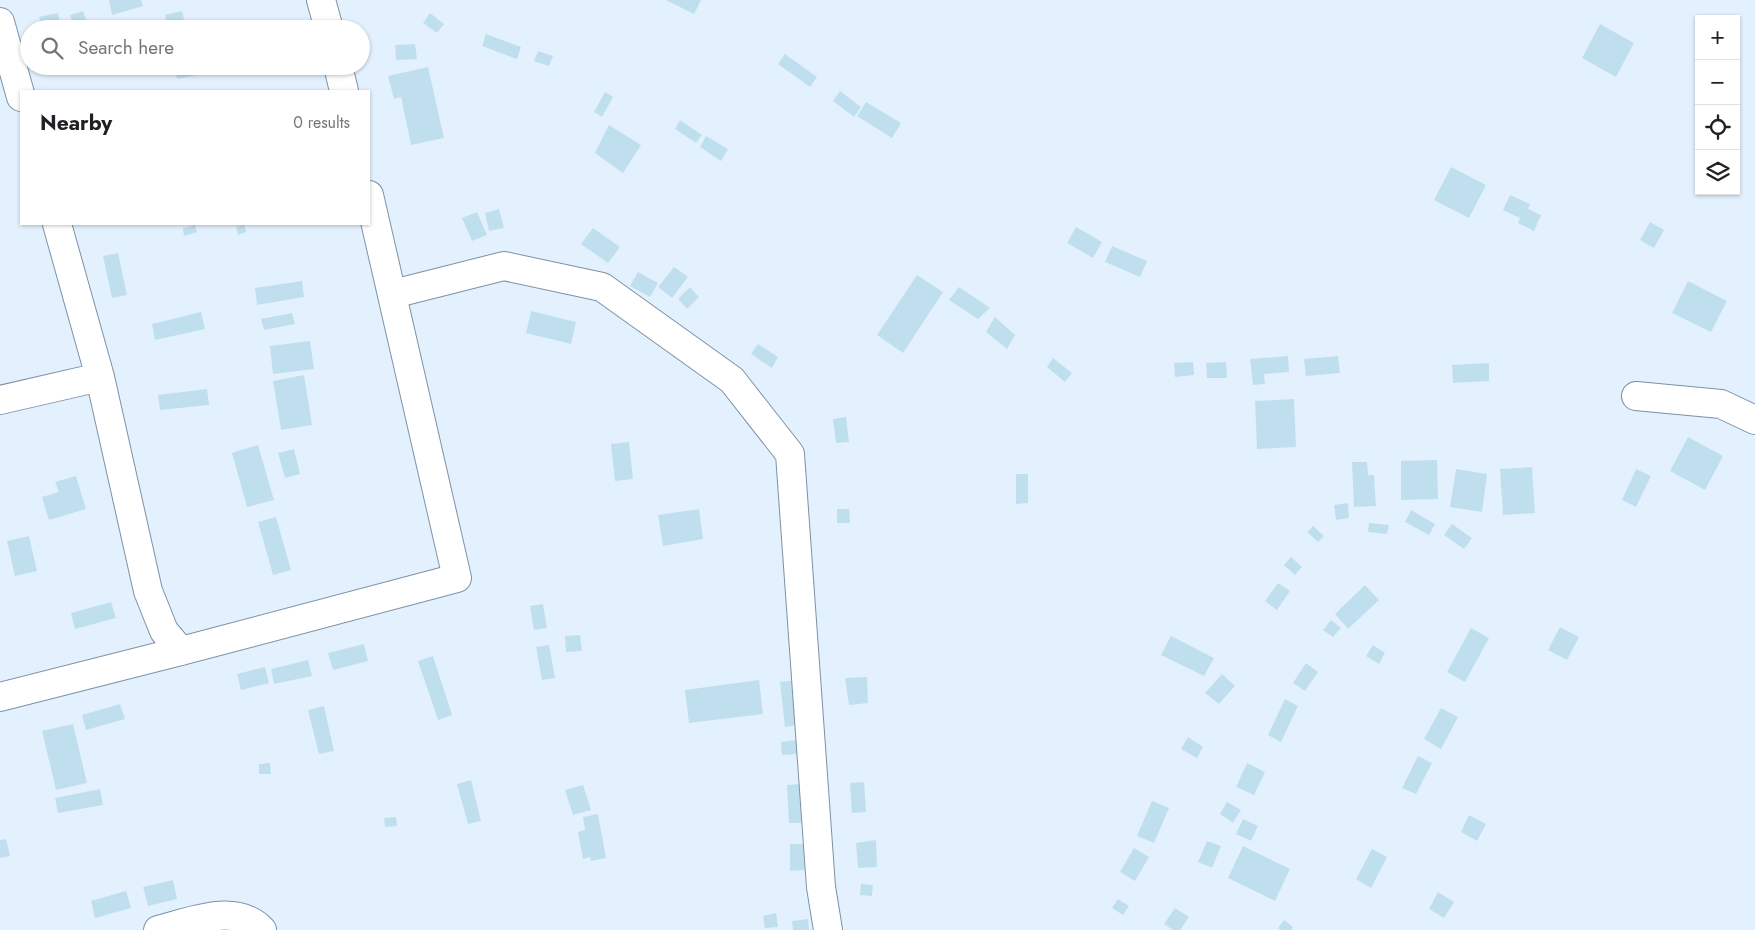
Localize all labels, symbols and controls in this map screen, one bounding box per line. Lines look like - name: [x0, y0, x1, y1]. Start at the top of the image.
- map controls: [1695, 15, 1740, 195]
- button: +: [1695, 15, 1740, 60]
- search box: [20, 20, 370, 75]
- icon: search: [38, 34, 66, 62]
- text: Search here: [78, 34, 174, 61]
- button: −: [1695, 60, 1740, 105]
- button: locate: [1695, 105, 1740, 150]
- text: Nearby: [40, 108, 112, 138]
- text: 0 results: [293, 111, 350, 134]
- button: layers: [1695, 150, 1740, 195]

